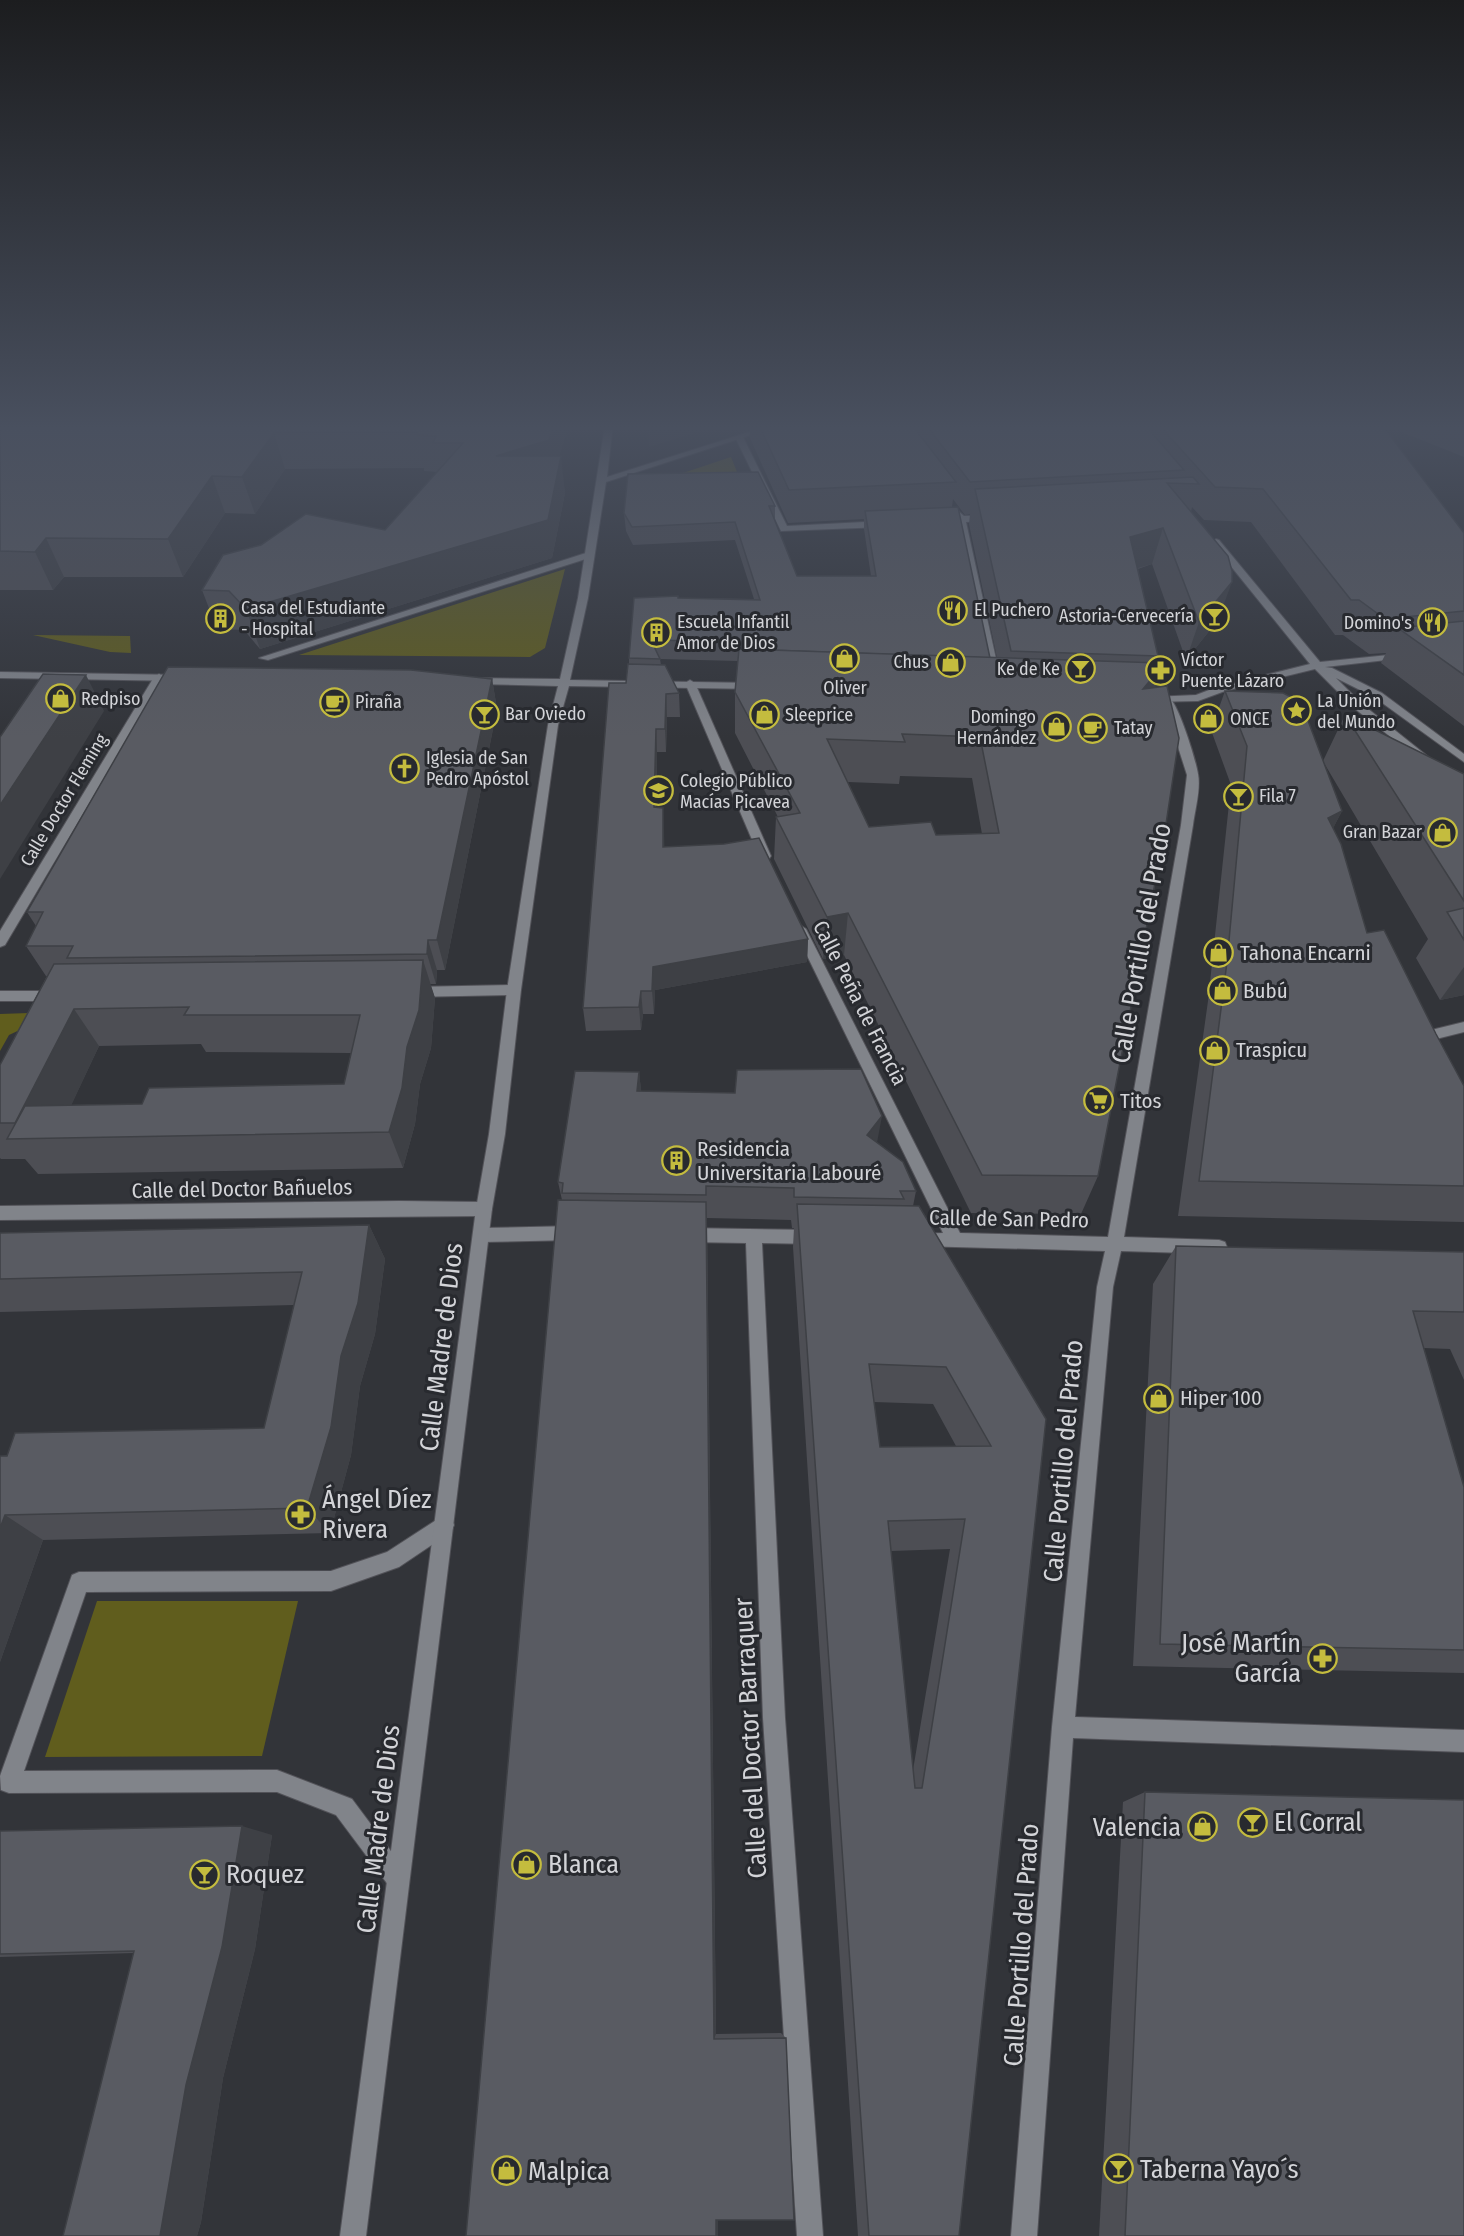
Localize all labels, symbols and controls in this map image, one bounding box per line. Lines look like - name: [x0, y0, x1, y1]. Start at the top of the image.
- restaurant icon: El Puchero: [937, 594, 969, 626]
- place label: Casa del Estudiante - Hospital: [241, 597, 385, 640]
- place label: El Puchero: [974, 599, 1051, 621]
- bar icon: Astoria-Cervecería: [1199, 600, 1231, 632]
- building icon: Casa del Estudiante - Hospital: [204, 602, 236, 634]
- place label: Astoria-Cervecería: [1059, 605, 1194, 627]
- restaurant icon: Domino's: [1417, 607, 1449, 639]
- place label: Escuela Infantil Amor de Dios: [677, 611, 790, 654]
- place label: Domino's: [1344, 612, 1412, 634]
- building icon: Escuela Infantil Amor de Dios: [640, 616, 672, 648]
- shop icon: Oliver: [829, 643, 861, 675]
- shop icon: Chus: [934, 646, 966, 678]
- place label: Víctor Puente Lázaro: [1181, 649, 1284, 692]
- place label: Chus: [893, 651, 929, 673]
- bar icon: Ke de Ke: [1065, 653, 1097, 685]
- pharmacy icon: Víctor Puente Lázaro: [1144, 654, 1176, 686]
- place label: Ke de Ke: [997, 658, 1060, 680]
- place label: Oliver: [823, 677, 868, 699]
- shop icon: Redpiso: [44, 683, 76, 715]
- cafe icon: Piraña: [318, 686, 350, 718]
- place label: Redpiso: [81, 688, 140, 710]
- place label: La Unión del Mundo: [1317, 690, 1395, 733]
- place label: Piraña: [355, 691, 402, 713]
- place icon: La Unión del Mundo: [1280, 695, 1312, 727]
- bar icon: Bar Oviedo: [468, 698, 500, 730]
- shop icon: Sleeprice: [748, 699, 780, 731]
- place label: Bar Oviedo: [505, 703, 586, 725]
- shop icon: ONCE: [1193, 703, 1225, 735]
- place label: Sleeprice: [785, 704, 853, 726]
- place label: Domingo Hernández: [957, 706, 1036, 749]
- place label: ONCE: [1230, 708, 1270, 730]
- shop icon: Domingo Hernández: [1041, 711, 1073, 743]
- cafe icon: Tatay: [1077, 712, 1109, 744]
- place label: Tatay: [1114, 717, 1153, 739]
- street label: Calle Doctor Fleming: [16, 729, 113, 870]
- place label: Iglesia de San Pedro Apóstol: [426, 747, 529, 790]
- church icon: Iglesia de San Pedro Apóstol: [389, 752, 421, 784]
- place label: Colegio Público Macías Picavea: [680, 770, 793, 813]
- school or university icon: Colegio Público Macías Picavea: [643, 775, 675, 807]
- bar icon: Fila 7: [1222, 780, 1254, 812]
- place label: Fila 7: [1259, 785, 1296, 807]
- shop icon: Gran Bazar: [1427, 816, 1459, 848]
- street label: Calle Portillo del Prado: [1105, 821, 1178, 1066]
- place label: Gran Bazar: [1343, 821, 1423, 843]
- street label: Calle Peña de Francia: [807, 916, 913, 1090]
- shop icon: Tahona Encarni: [1203, 937, 1235, 969]
- place label: Tahona Encarni: [1240, 940, 1371, 966]
- shop icon: Bubú: [1206, 975, 1238, 1007]
- place label: Bubú: [1243, 978, 1288, 1004]
- shop icon: Traspicu: [1199, 1034, 1231, 1066]
- place label: Traspicu: [1236, 1037, 1307, 1063]
- supermarket icon: Titos: [1083, 1085, 1115, 1117]
- place label: Titos: [1120, 1088, 1162, 1114]
- place label: Residencia Universitaria Labouré: [697, 1136, 881, 1186]
- building icon: Residencia Universitaria Labouré: [660, 1145, 692, 1177]
- street label: Calle del Doctor Bañuelos: [131, 1174, 353, 1204]
- street label: Calle de San Pedro: [929, 1205, 1089, 1233]
- street label: Calle Madre de Dios: [413, 1241, 470, 1453]
- street label: Calle Portillo del Prado: [1037, 1338, 1090, 1584]
- shop icon: Hiper 100: [1143, 1382, 1175, 1414]
- place label: Hiper 100: [1180, 1385, 1262, 1411]
- place label: Ángel Díez Rivera: [322, 1484, 432, 1545]
- pharmacy icon: Ángel Díez Rivera: [285, 1498, 317, 1530]
- street label: Calle del Doctor Barraquer: [728, 1597, 773, 1879]
- place label: José Martín García: [1181, 1628, 1301, 1689]
- pharmacy icon: José Martín García: [1306, 1642, 1338, 1674]
- street label: Calle Madre de Dios: [350, 1723, 407, 1935]
- bar icon: El Corral: [1237, 1806, 1269, 1838]
- place label: El Corral: [1274, 1807, 1362, 1838]
- shop icon: Valencia: [1186, 1811, 1218, 1843]
- place label: Valencia: [1093, 1812, 1181, 1843]
- street label: Calle Portillo del Prado: [998, 1823, 1045, 2068]
- shop icon: Blanca: [511, 1848, 543, 1880]
- place label: Blanca: [548, 1849, 619, 1880]
- bar icon: Roquez: [189, 1858, 221, 1890]
- place label: Roquez: [226, 1859, 304, 1890]
- bar icon: Taberna Yayo´s: [1103, 2153, 1135, 2185]
- place label: Taberna Yayo´s: [1140, 2154, 1299, 2185]
- shop icon: Malpica: [491, 2155, 523, 2187]
- place label: Malpica: [528, 2156, 610, 2187]

